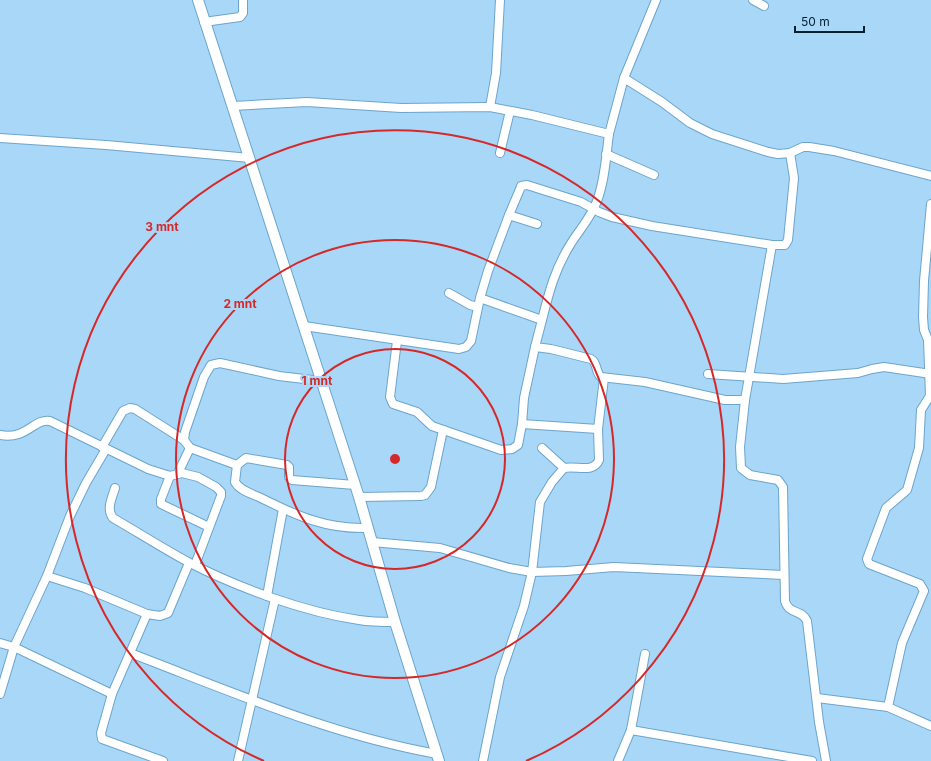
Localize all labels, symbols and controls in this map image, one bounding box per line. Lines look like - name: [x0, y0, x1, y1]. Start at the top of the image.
- scale bar: [795, 8, 864, 34]
- text: 50 m: [801, 14, 830, 29]
- text: 3 mnt: [145, 219, 179, 234]
- text: 2 mnt: [223, 296, 257, 311]
- text: 1 mnt: [302, 373, 333, 388]
- centre of rings: [388, 452, 402, 466]

